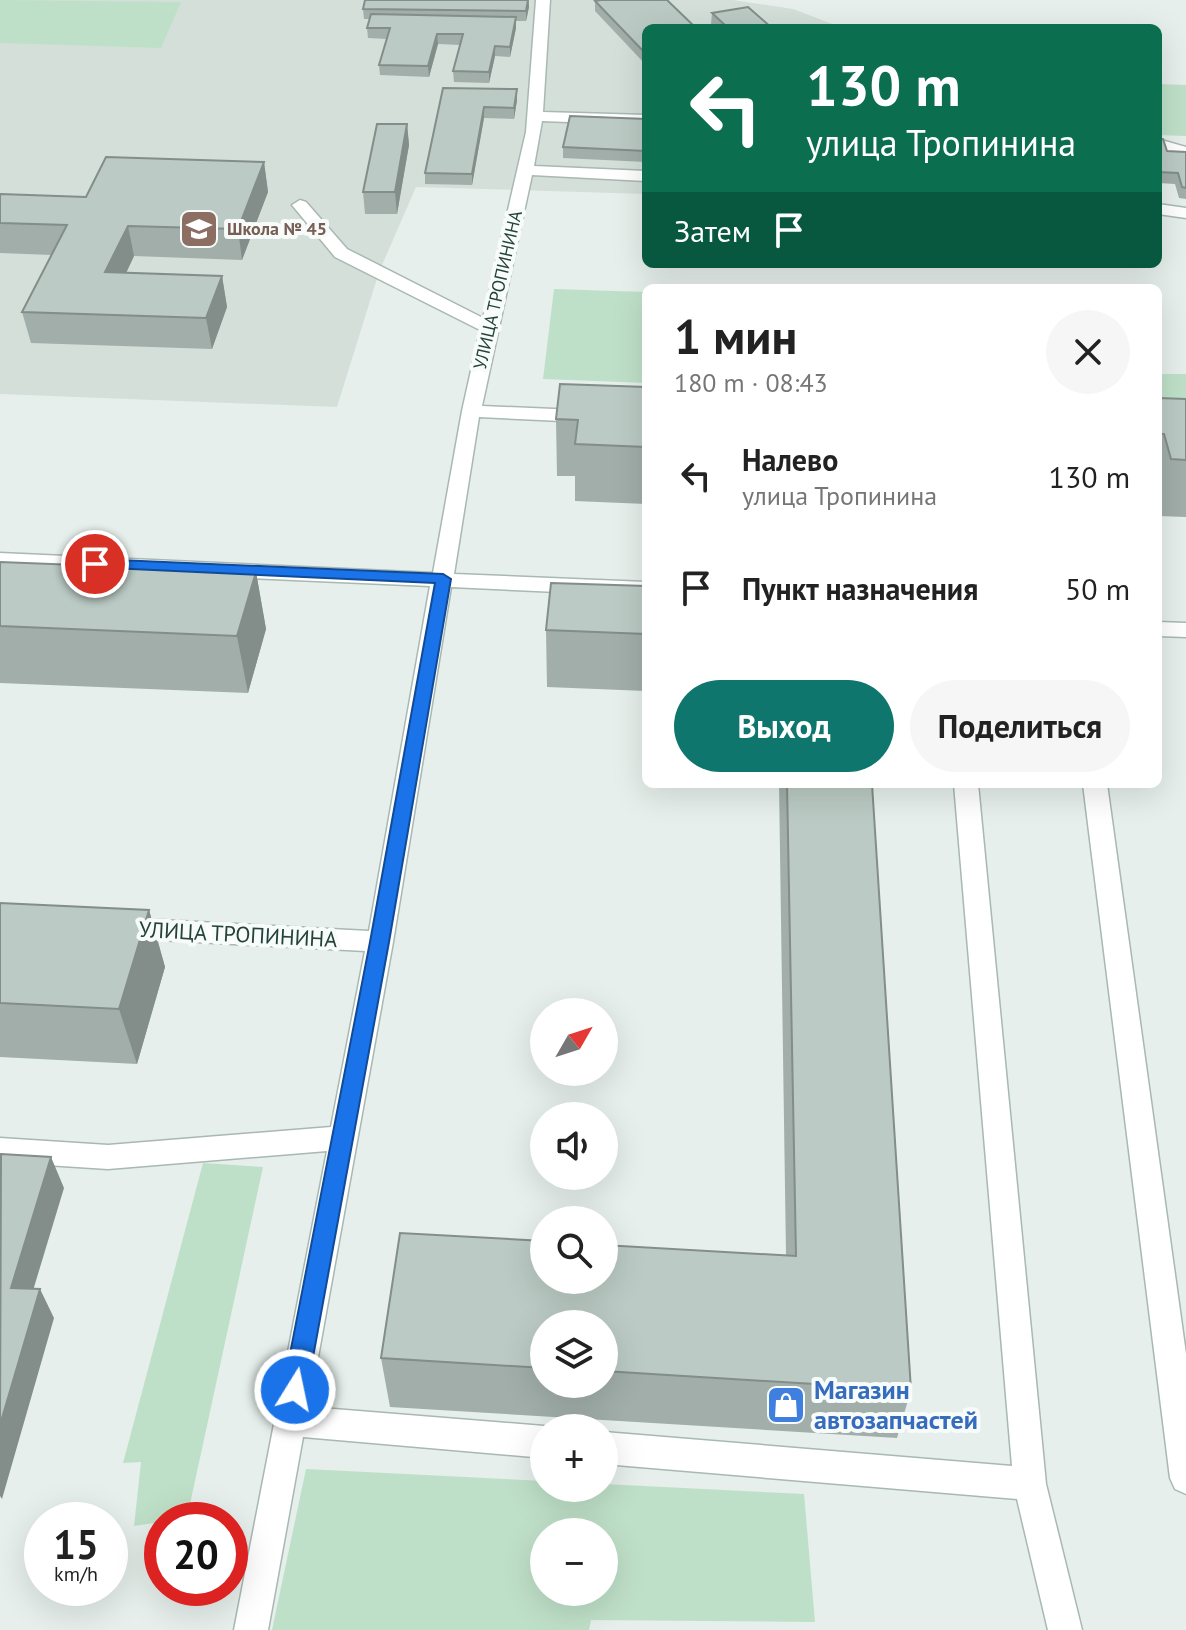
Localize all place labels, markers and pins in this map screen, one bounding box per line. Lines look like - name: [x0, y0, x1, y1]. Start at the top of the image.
- school or university icon: Школа № 45: [178, 208, 220, 250]
- place label: Школа № 45: [227, 217, 327, 240]
- pin: [61, 530, 129, 598]
- place label: Магазин автозапчастей: [814, 1373, 978, 1436]
- shop icon: Магазин автозапчастей: [765, 1384, 807, 1426]

